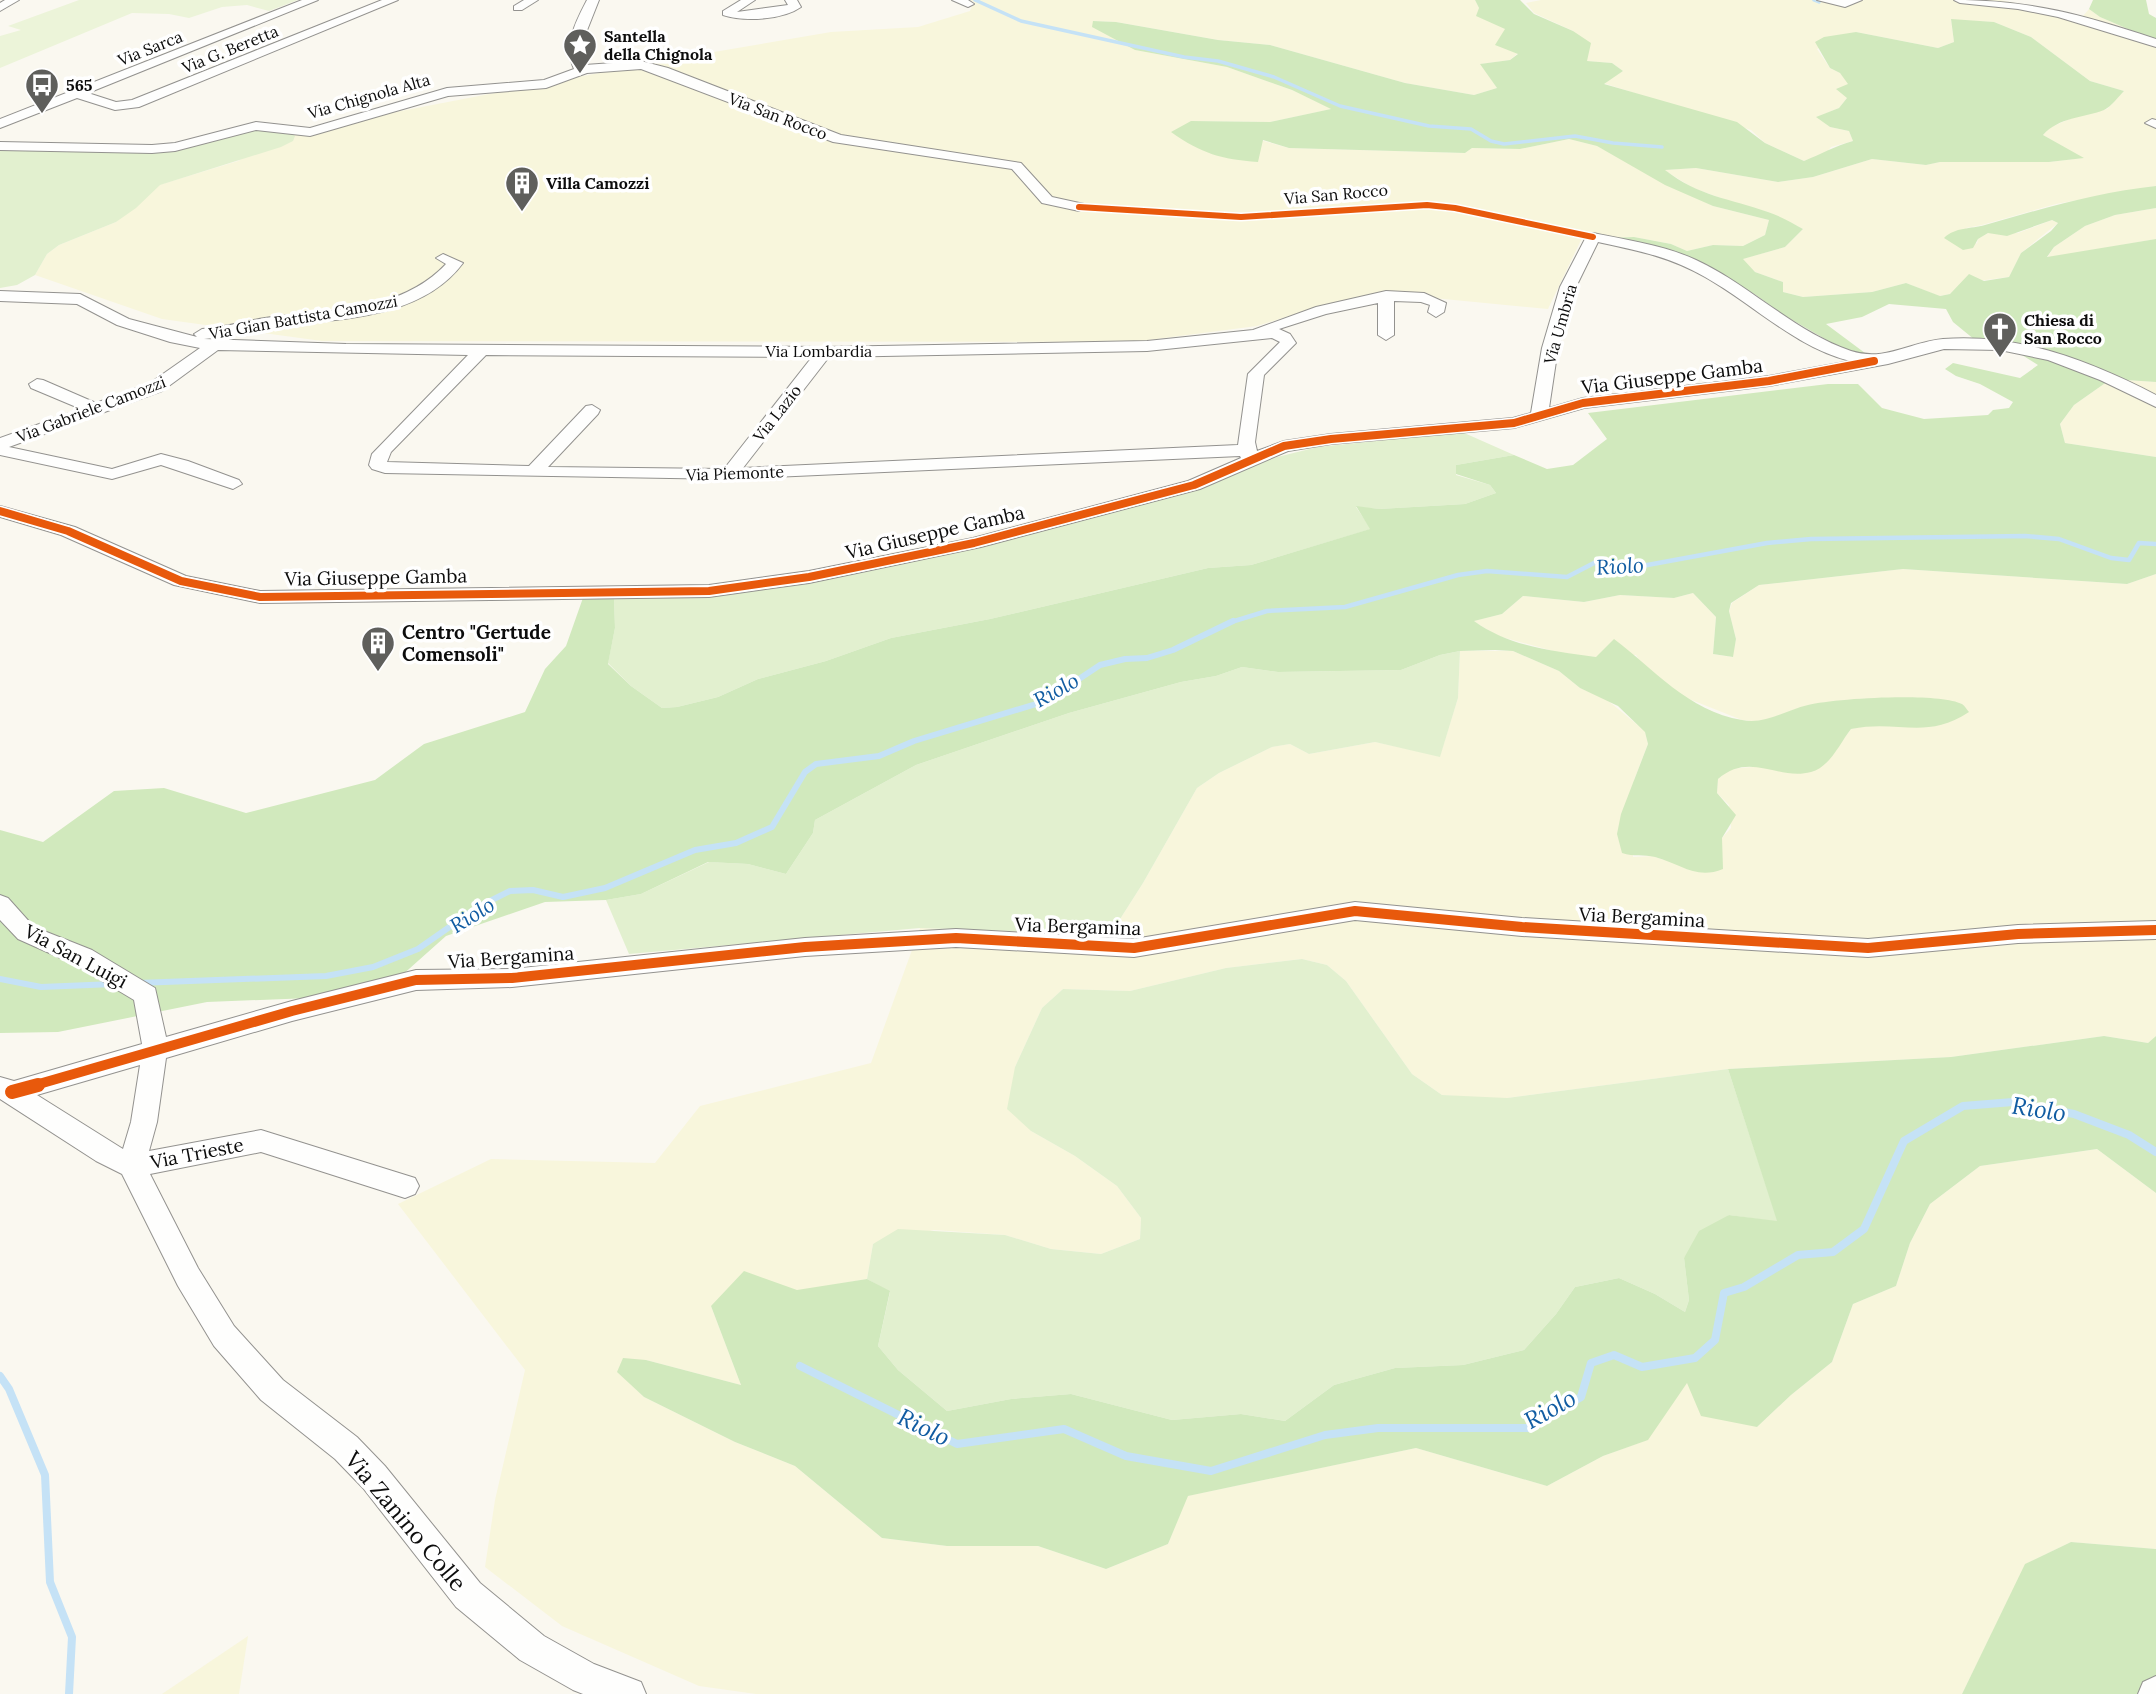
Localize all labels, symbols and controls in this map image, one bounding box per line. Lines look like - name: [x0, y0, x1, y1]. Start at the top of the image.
- street label: Via G. Beretta: [178, 21, 281, 78]
- street label: Via Sarca: [114, 26, 185, 70]
- place icon: Santella della Chignola: [561, 26, 599, 75]
- place label: Santella della Chignola: [604, 26, 713, 64]
- bus stop icon: 565: [23, 66, 61, 115]
- street label: Via Chignola Alta: [305, 69, 432, 123]
- place label: 565: [66, 75, 93, 95]
- street label: Via San Rocco: [725, 88, 830, 144]
- building icon: Villa Camozzi: [503, 164, 541, 213]
- place label: Villa Camozzi: [546, 173, 650, 193]
- street label: Via San Rocco: [1282, 180, 1389, 209]
- street label: Via Umbria: [1539, 282, 1581, 367]
- street label: Via Gian Battista Camozzi: [206, 291, 399, 344]
- church icon: Chiesa di San Rocco: [1981, 310, 2019, 359]
- place label: Chiesa di San Rocco: [2024, 310, 2102, 348]
- street label: Via Lombardia: [765, 341, 872, 361]
- street label: Via Giuseppe Gamba: [1579, 353, 1764, 399]
- street label: Via Gabriele Camozzi: [13, 371, 168, 447]
- street label: Via Lazio: [748, 380, 806, 446]
- street label: Via Piemonte: [685, 461, 785, 485]
- street label: Via Giuseppe Gamba: [842, 500, 1027, 564]
- water label: Riolo: [1595, 551, 1645, 581]
- street label: Via Giuseppe Gamba: [284, 563, 468, 591]
- place label: Centro "Gertude Comensoli": [402, 620, 551, 666]
- building icon: Centro "Gertude Comensoli": [359, 624, 397, 673]
- water label: Riolo: [1029, 667, 1083, 713]
- water label: Riolo: [445, 891, 499, 939]
- street label: Via Bergamina: [1577, 902, 1706, 932]
- street label: Via Bergamina: [1013, 912, 1142, 940]
- street label: Via San Luigi: [19, 918, 132, 993]
- street label: Via Bergamina: [446, 941, 575, 973]
- water label: Riolo: [2010, 1089, 2068, 1129]
- street label: Via Trieste: [147, 1132, 246, 1174]
- water label: Riolo: [1519, 1382, 1581, 1436]
- water label: Riolo: [893, 1401, 955, 1453]
- street label: Via Zanino Colle: [339, 1445, 473, 1597]

